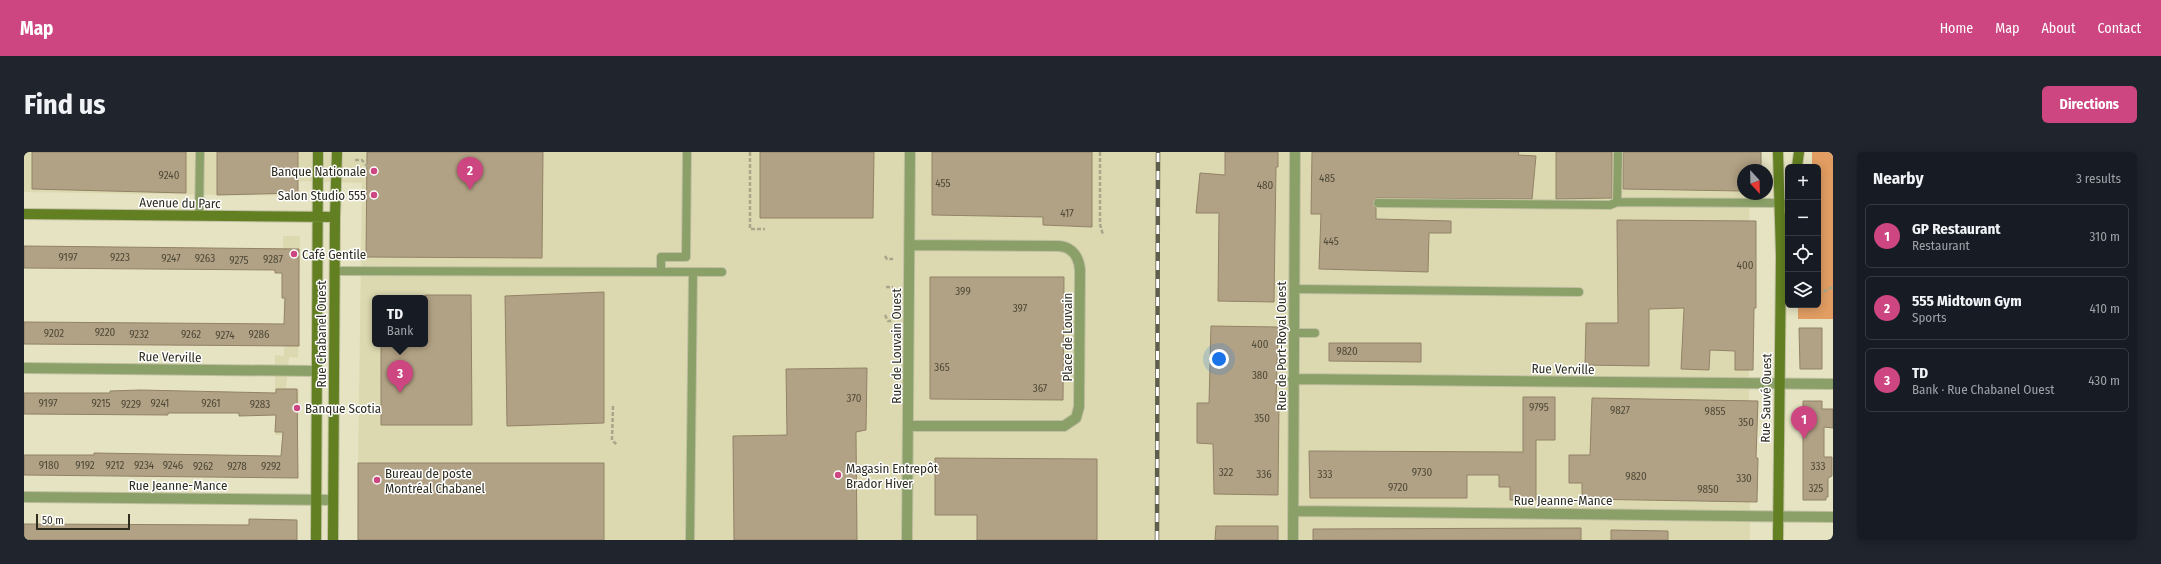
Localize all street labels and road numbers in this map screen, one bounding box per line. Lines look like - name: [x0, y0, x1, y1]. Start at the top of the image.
- street label: Avenue du Parc: [139, 195, 221, 211]
- street label: Rue Chabanel Ouest: [314, 280, 329, 388]
- street label: Rue de Port-Royal Ouest: [1274, 281, 1289, 411]
- street label: Rue de Louvain Ouest: [889, 288, 904, 404]
- street label: Place de Louvain: [1060, 293, 1075, 381]
- street label: Rue Verville: [138, 349, 202, 365]
- street label: Rue Sauvé Ouest: [1758, 352, 1774, 443]
- street label: Rue Verville: [1531, 361, 1595, 377]
- street label: Rue Jeanne-Mance: [129, 478, 227, 493]
- street label: Rue Jeanne-Mance: [1514, 493, 1612, 508]

